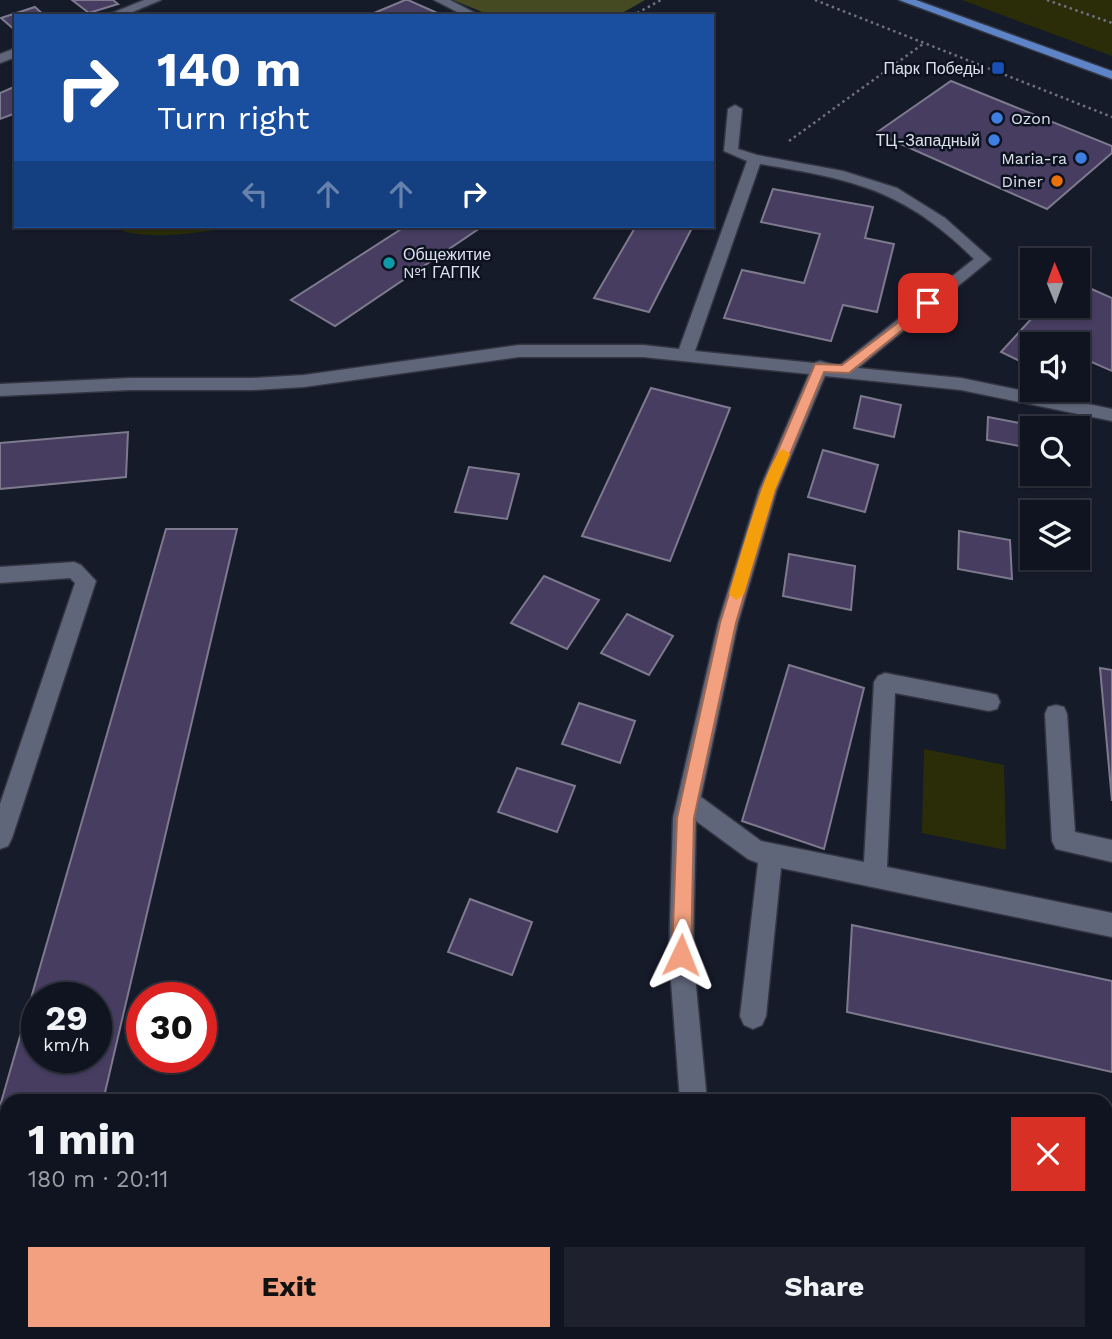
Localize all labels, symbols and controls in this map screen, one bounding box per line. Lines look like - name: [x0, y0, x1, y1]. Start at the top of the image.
- text: 140 m: [157, 40, 301, 98]
- icon: right: [42, 42, 133, 133]
- place label: Парк Победы: [883, 59, 984, 78]
- marker: Парк Победы: [990, 60, 1006, 76]
- text: Turn right: [157, 99, 309, 137]
- place label: Ozon: [1011, 109, 1051, 128]
- marker: Ozon: [989, 110, 1005, 126]
- place label: ТЦ-Западный: [875, 131, 980, 150]
- marker: ТЦ-Западный: [986, 132, 1002, 148]
- place label: Maria-ra: [1001, 149, 1067, 168]
- marker: Maria-ra: [1073, 150, 1089, 166]
- place label: Diner: [1002, 172, 1043, 191]
- marker: Diner: [1049, 173, 1065, 189]
- icon: left: [236, 175, 274, 213]
- icon: ahead: [309, 175, 347, 213]
- icon: ahead: [382, 175, 420, 213]
- icon: right: [455, 175, 493, 213]
- place label: Общежитие №1 ГАГПК: [403, 245, 491, 282]
- north arrow: [1020, 248, 1090, 318]
- map controls: [1020, 248, 1090, 570]
- marker: Общежитие №1 ГАГПК: [381, 255, 397, 271]
- pin: [898, 273, 958, 333]
- icon: arrive: [909, 284, 947, 322]
- button: sound: [1020, 332, 1090, 402]
- button: search: [1020, 416, 1090, 486]
- button: layers: [1020, 500, 1090, 570]
- position arrow: [644, 918, 718, 992]
- speed limit sign: 30: [126, 982, 217, 1073]
- text: 29: [45, 997, 88, 1039]
- text: km/h: [43, 1034, 90, 1055]
- text: 1 min: [28, 1115, 136, 1164]
- button: close: [1011, 1117, 1085, 1191]
- text: 180 m · 20:11: [28, 1166, 169, 1193]
- button: Exit: [28, 1247, 550, 1327]
- button: Share: [564, 1247, 1085, 1327]

